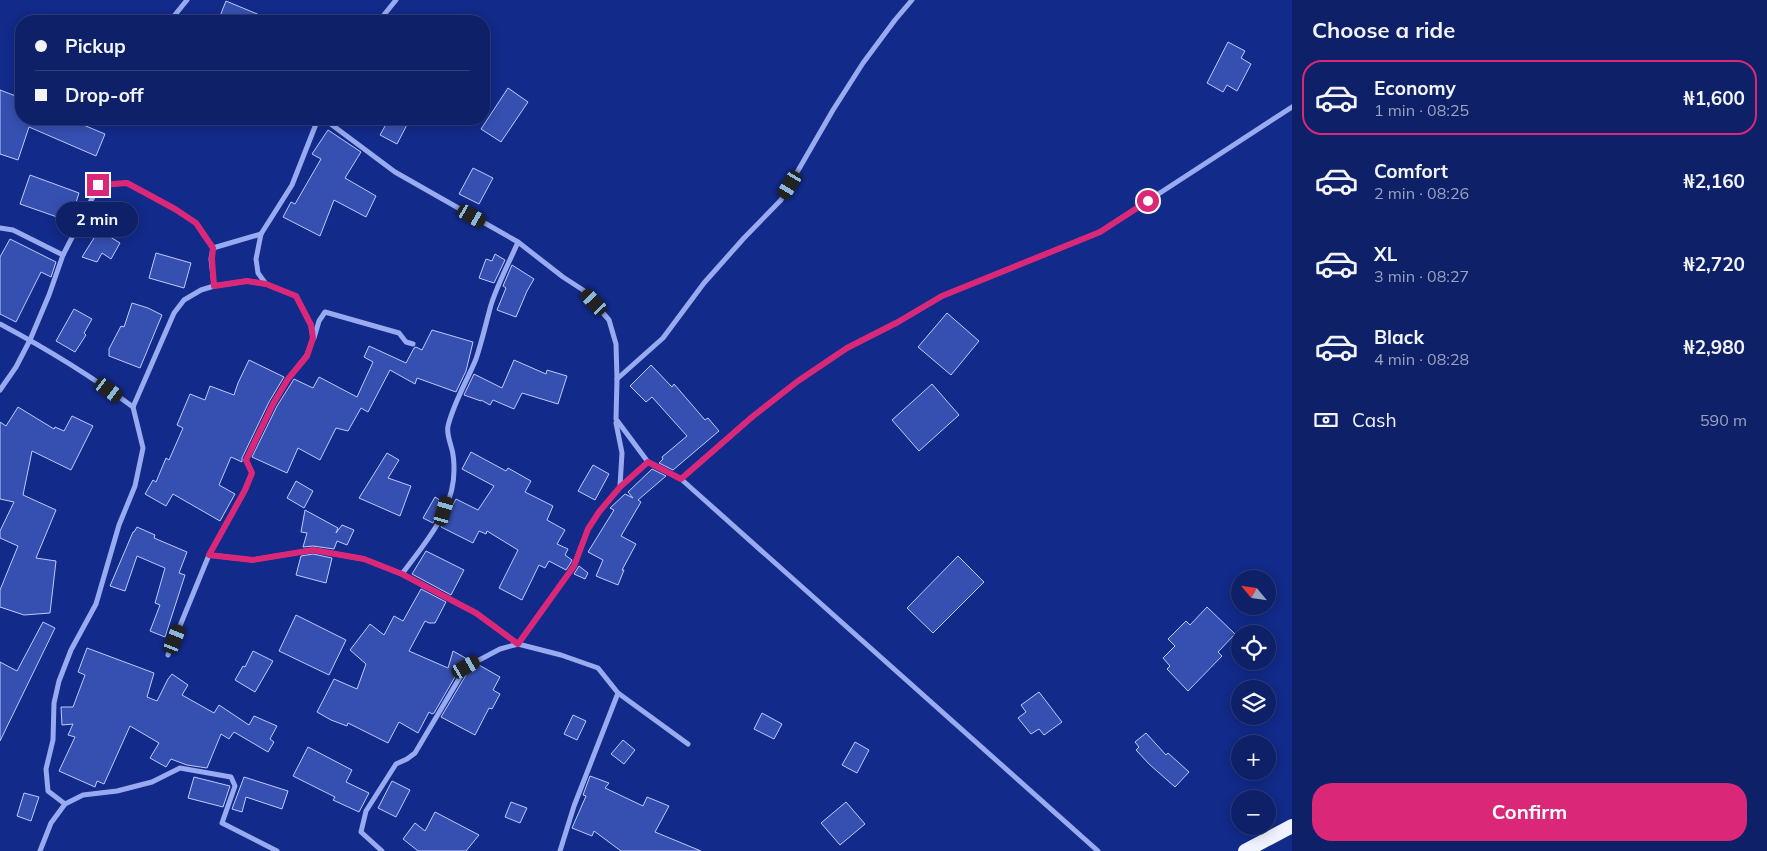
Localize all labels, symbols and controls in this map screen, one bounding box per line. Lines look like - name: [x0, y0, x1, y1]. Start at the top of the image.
- text: Choose a ride: [1312, 16, 1455, 44]
- text: Pickup: [65, 34, 126, 58]
- icon: car: [1314, 75, 1359, 120]
- text: Economy: [1374, 76, 1456, 100]
- text: Drop-off: [65, 83, 143, 107]
- text: ₦1,600: [1683, 86, 1745, 110]
- text: 1 min · 08:25: [1374, 100, 1469, 120]
- icon: car: [1314, 158, 1359, 203]
- text: Comfort: [1374, 159, 1448, 183]
- car: [775, 168, 804, 202]
- text: ₦2,160: [1683, 169, 1745, 193]
- route end: [87, 174, 109, 196]
- text: 2 min · 08:26: [1374, 183, 1469, 203]
- route start: [1137, 190, 1159, 212]
- callout: 2 min: [57, 202, 139, 238]
- car: [455, 202, 488, 230]
- text: 2 min: [76, 209, 118, 229]
- icon: car: [1314, 241, 1359, 286]
- text: XL: [1374, 242, 1397, 266]
- text: ₦2,720: [1683, 252, 1745, 276]
- text: 3 min · 08:27: [1374, 266, 1469, 286]
- car: [578, 286, 609, 318]
- icon: car: [1314, 324, 1359, 369]
- text: Black: [1374, 325, 1424, 349]
- text: ₦2,980: [1683, 335, 1745, 359]
- text: 4 min · 08:28: [1374, 349, 1469, 369]
- car: [92, 375, 125, 405]
- icon: cash: [1312, 406, 1340, 434]
- text: Cash: [1352, 408, 1397, 432]
- text: 590 m: [1700, 410, 1747, 430]
- car: [432, 495, 455, 527]
- north arrow: [1231, 570, 1276, 615]
- map controls: [1231, 570, 1276, 835]
- car: [162, 622, 187, 656]
- button: locate: [1231, 625, 1276, 670]
- car: [449, 653, 482, 681]
- button: layers: [1231, 680, 1276, 725]
- button: +: [1231, 735, 1276, 780]
- button: Confirm: [1312, 783, 1747, 841]
- button: −: [1231, 790, 1276, 835]

